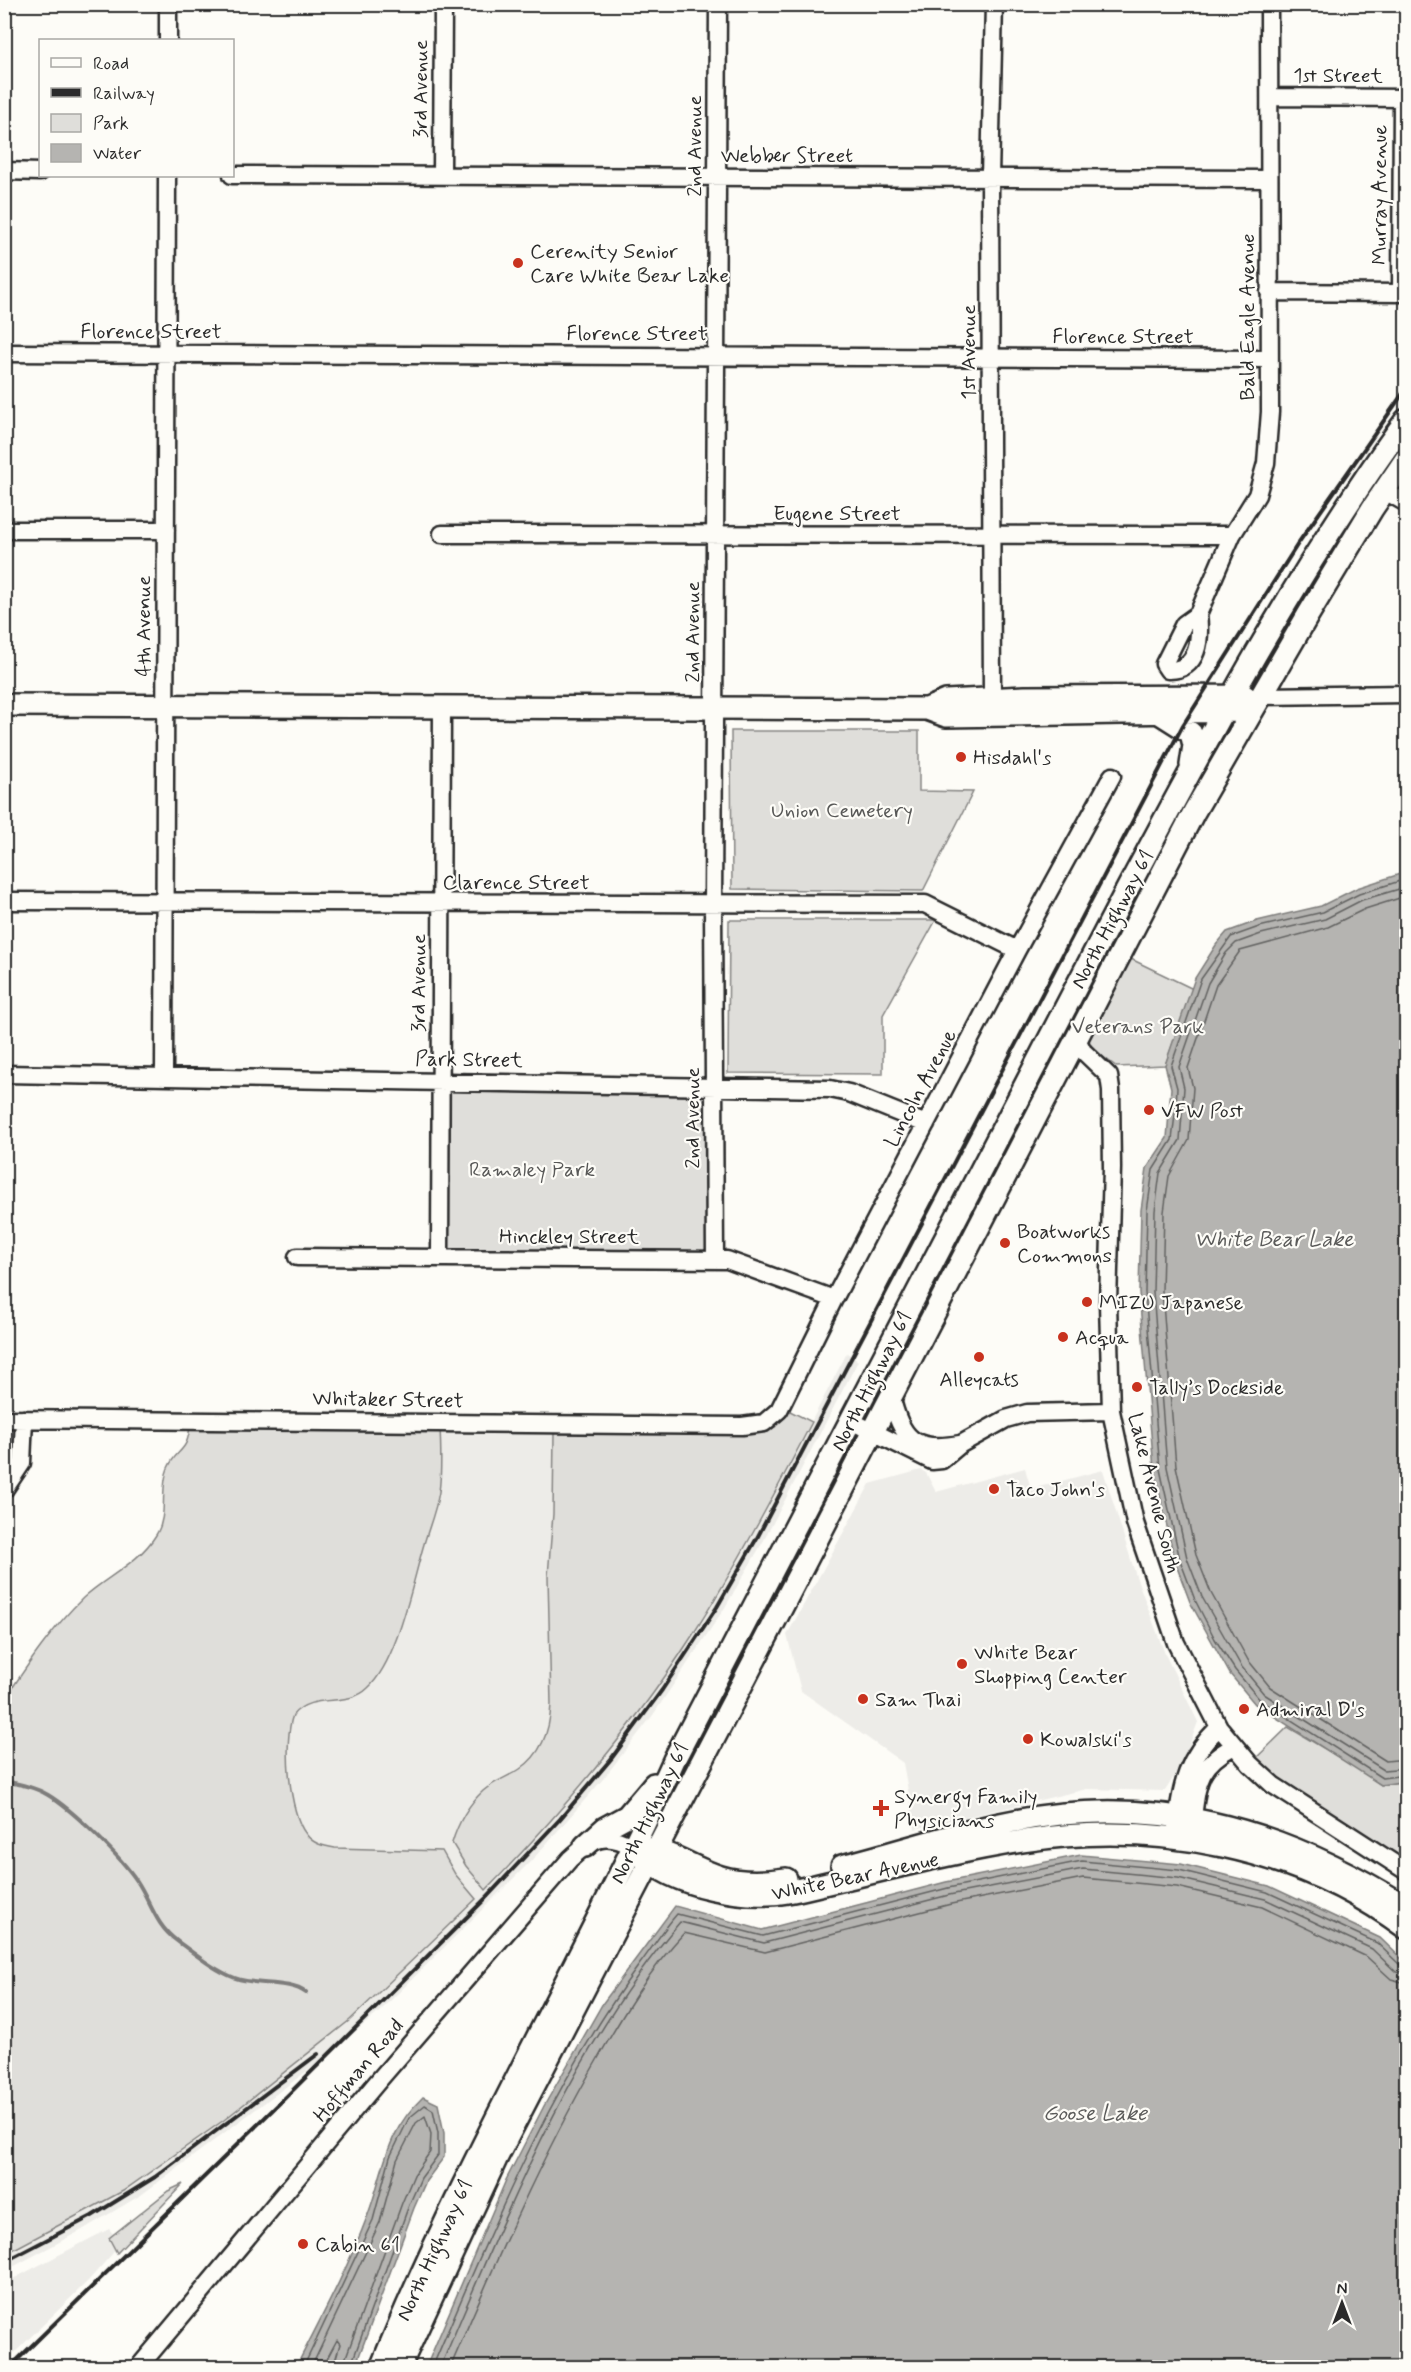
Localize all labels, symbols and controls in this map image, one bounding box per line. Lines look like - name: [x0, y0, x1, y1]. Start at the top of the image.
- legend: [39, 39, 234, 177]
- street label: 3rd Avenue: [407, 40, 435, 138]
- text: Road: [93, 52, 129, 76]
- street label: 1st Street: [1293, 62, 1383, 90]
- text: Railway: [93, 82, 155, 106]
- street label: 2nd Avenue: [681, 95, 709, 197]
- text: Park: [93, 112, 129, 136]
- street label: Murray Avenue: [1366, 125, 1394, 265]
- text: Water: [93, 142, 142, 166]
- street label: Webber Street: [721, 142, 853, 170]
- street label: Bald Eagle Avenue: [1234, 234, 1262, 400]
- place label: Cerenity Senior Care White Bear Lake: [530, 238, 729, 290]
- marker: Cerenity Senior Care White Bear Lake: [511, 256, 525, 270]
- street label: 1st Avenue: [955, 304, 983, 400]
- street label: Florence Street: [80, 318, 222, 346]
- street label: Florence Street: [566, 320, 708, 348]
- street label: Florence Street: [1052, 323, 1194, 351]
- street label: Eugene Street: [773, 500, 901, 528]
- street label: 4th Avenue: [130, 575, 158, 677]
- street label: 2nd Avenue: [679, 581, 707, 683]
- place label: Hisdahl's: [973, 744, 1051, 772]
- marker: Hisdahl's: [954, 750, 968, 764]
- park label: Union Cemetery: [771, 797, 913, 825]
- street label: North Highway 61: [1065, 845, 1163, 995]
- street label: Clarence Street: [442, 869, 590, 897]
- street label: 3rd Avenue: [405, 934, 433, 1032]
- park label: Veterans Park: [1072, 1013, 1204, 1041]
- street label: Lincoln Avenue: [878, 1025, 964, 1152]
- street label: Park Street: [415, 1045, 524, 1075]
- street label: 2nd Avenue: [679, 1067, 707, 1169]
- place label: VFW Post: [1161, 1097, 1244, 1125]
- marker: VFW Post: [1142, 1103, 1156, 1117]
- park label: Ramaley Park: [469, 1156, 595, 1184]
- place label: Boatworks Commons: [1017, 1218, 1112, 1270]
- street label: Hinckley Street: [499, 1223, 640, 1251]
- water label: White Bear Lake: [1194, 1226, 1354, 1254]
- marker: Boatworks Commons: [998, 1236, 1012, 1250]
- place label: MIZU Japanese: [1099, 1289, 1244, 1317]
- marker: MIZU Japanese: [1080, 1295, 1094, 1309]
- street label: North Highway 61: [825, 1307, 921, 1457]
- place label: Acqua: [1075, 1324, 1129, 1352]
- marker: Acqua: [1056, 1330, 1070, 1344]
- marker: Alleycats: [972, 1350, 986, 1364]
- place label: Alleycats: [939, 1366, 1019, 1394]
- place label: Tally’s Dockside: [1149, 1374, 1284, 1402]
- marker: Tally’s Dockside: [1130, 1380, 1144, 1394]
- street label: Whitaker Street: [312, 1385, 464, 1415]
- street label: Lake Avenue South: [1121, 1410, 1187, 1576]
- place label: Taco John's: [1006, 1476, 1105, 1504]
- marker: Taco John's: [987, 1482, 1001, 1496]
- place label: White Bear Shopping Center: [974, 1639, 1127, 1691]
- marker: White Bear Shopping Center: [955, 1657, 969, 1671]
- place label: Sam Thai: [875, 1686, 961, 1714]
- marker: Sam Thai: [856, 1692, 870, 1706]
- place label: Admiral D's: [1256, 1696, 1365, 1724]
- marker: Admiral D's: [1237, 1702, 1251, 1716]
- place label: Kowalski's: [1040, 1726, 1132, 1754]
- marker: Kowalski's: [1021, 1732, 1035, 1746]
- street label: North Highway 61: [604, 1738, 698, 1889]
- place label: Synergy Family Physicians: [894, 1783, 1037, 1835]
- marker: Synergy Family Physicians: [872, 1799, 890, 1817]
- street label: White Bear Avenue: [769, 1846, 941, 1908]
- street label: Hoffman Road: [307, 2013, 410, 2128]
- water label: Goose Lake: [1043, 2100, 1148, 2128]
- street label: North Highway 61: [390, 2175, 482, 2327]
- place label: Cabin 61: [315, 2231, 400, 2259]
- marker: Cabin 61: [296, 2237, 310, 2251]
- north arrow: [1312, 2273, 1372, 2333]
- text: N: [1337, 2279, 1347, 2300]

